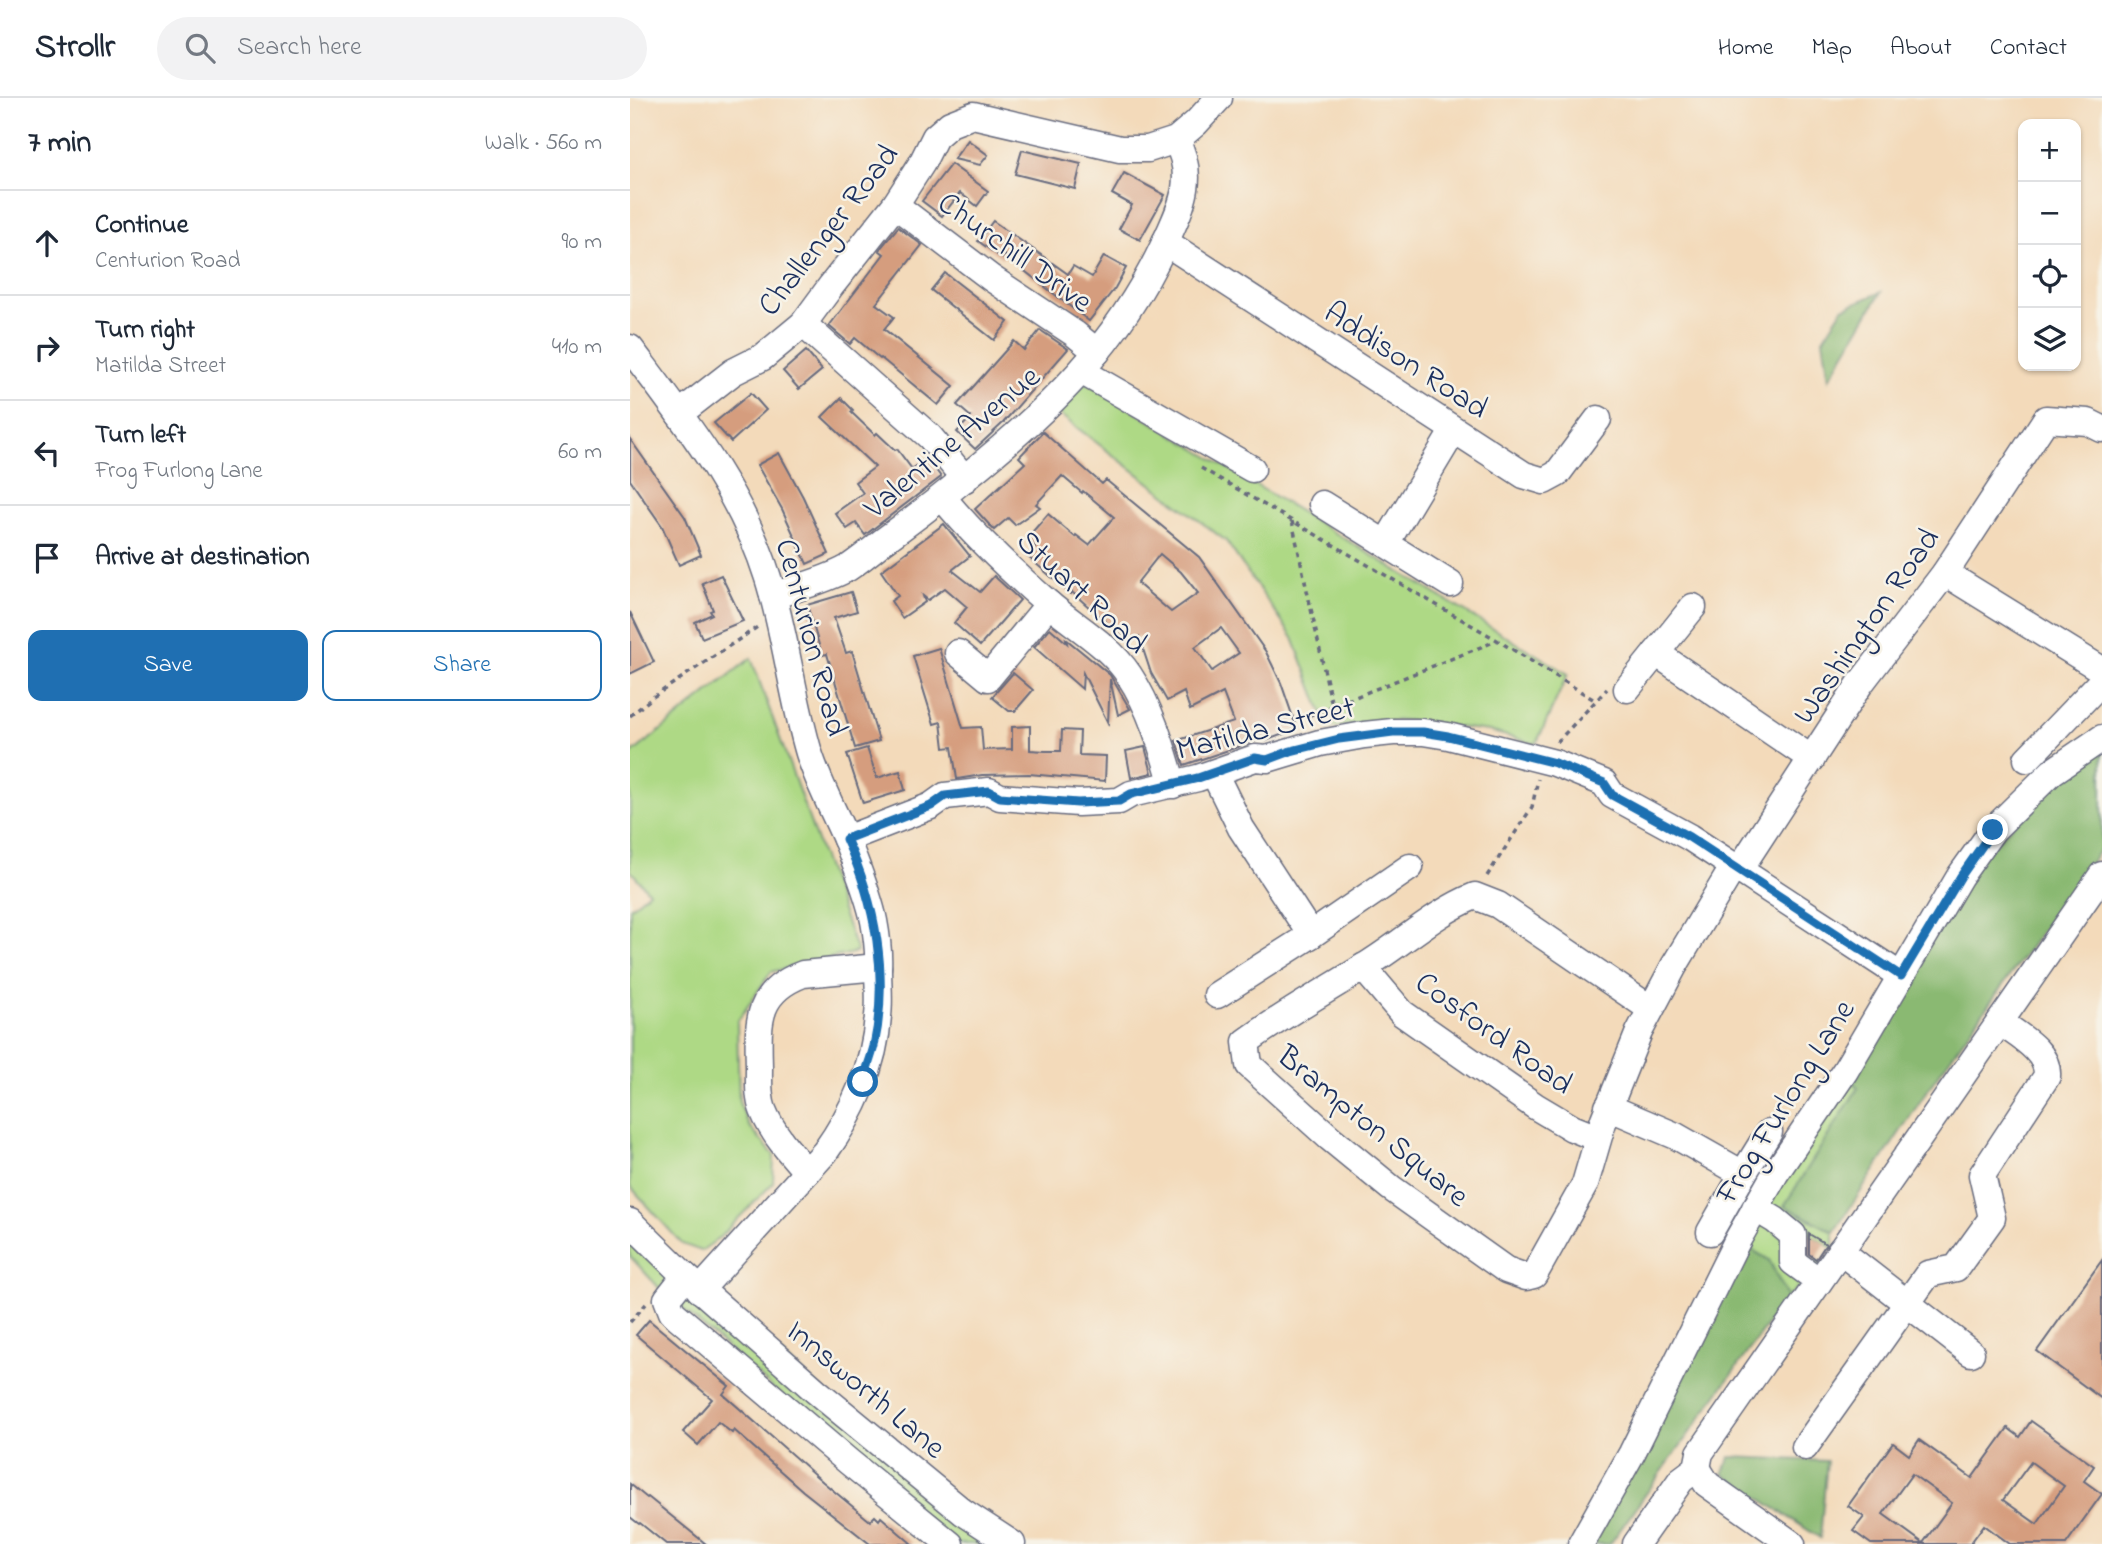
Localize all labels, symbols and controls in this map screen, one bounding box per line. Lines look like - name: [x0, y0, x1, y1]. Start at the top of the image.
- search box: [157, 17, 647, 80]
- text: Strollr: [35, 24, 115, 72]
- icon: search: [181, 29, 219, 67]
- text: Search here: [237, 29, 362, 67]
- text: Home: [1718, 31, 1774, 66]
- text: Map: [1812, 31, 1852, 66]
- text: About: [1890, 31, 1952, 66]
- text: Contact: [1990, 31, 2067, 66]
- map controls: [2018, 119, 2081, 371]
- button: +: [2018, 119, 2081, 182]
- text: 7 min: [28, 122, 91, 166]
- text: Walk · 560 m: [485, 127, 602, 160]
- street label: Challenger Road: [747, 135, 912, 327]
- street label: Churchill Drive: [927, 181, 1102, 327]
- button: −: [2018, 182, 2081, 245]
- text: Continue: [95, 207, 188, 245]
- icon: ahead: [28, 224, 66, 262]
- text: 90 m: [562, 226, 602, 259]
- text: Centurion Road: [95, 245, 240, 278]
- button: locate: [2018, 245, 2081, 308]
- street label: Addison Road: [1314, 291, 1497, 433]
- button: layers: [2018, 308, 2081, 371]
- text: Turn right: [95, 312, 195, 350]
- icon: right: [28, 329, 66, 367]
- text: 410 m: [552, 331, 602, 364]
- text: Matilda Street: [95, 350, 226, 383]
- street label: Valentine Avenue: [854, 355, 1052, 532]
- text: Turn left: [95, 417, 186, 455]
- icon: left: [28, 434, 66, 472]
- text: 60 m: [558, 436, 602, 469]
- text: Frog Furlong Lane: [95, 455, 263, 488]
- street label: Washington Road: [1783, 519, 1953, 735]
- street label: Stuart Road: [1004, 520, 1157, 667]
- street label: Centurion Road: [761, 534, 859, 742]
- icon: arrive: [28, 539, 66, 577]
- text: Arrive at destination: [95, 539, 310, 577]
- button: Save: [28, 630, 308, 701]
- button: Share: [322, 630, 602, 701]
- street label: Matilda Street: [1172, 685, 1360, 775]
- route end: [1977, 814, 2008, 845]
- street label: Cosford Road: [1404, 961, 1582, 1108]
- street label: Frog Furlong Lane: [1705, 991, 1869, 1215]
- street label: Brampton Square: [1265, 1035, 1479, 1221]
- route start: [847, 1066, 878, 1097]
- street label: Innsworth Lane: [775, 1310, 955, 1472]

